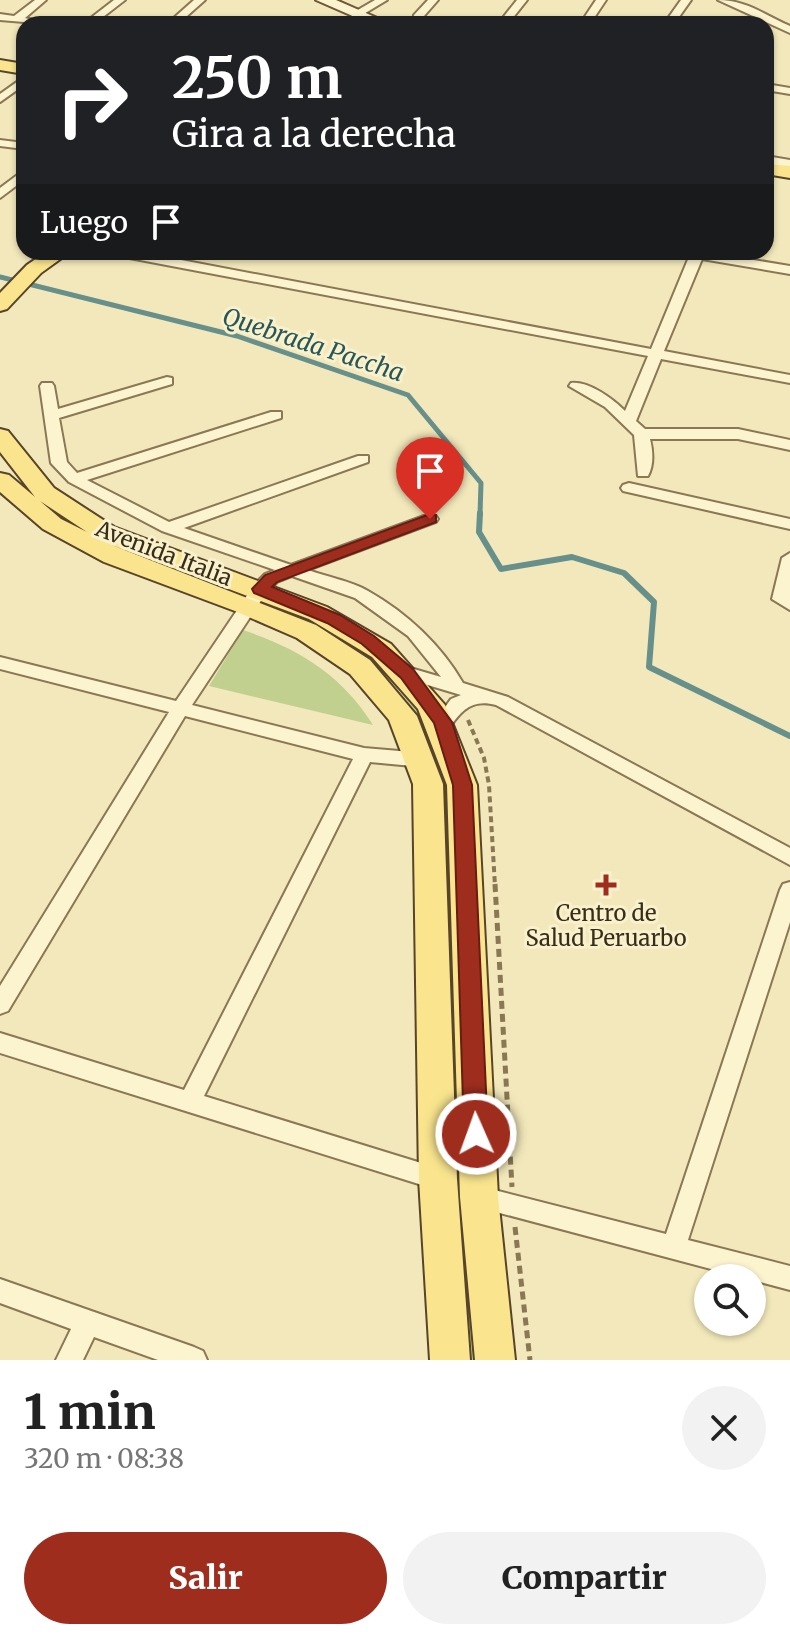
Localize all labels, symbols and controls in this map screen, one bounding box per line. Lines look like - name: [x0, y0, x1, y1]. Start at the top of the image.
- text: 250 m: [172, 43, 342, 113]
- icon: right: [40, 48, 144, 152]
- text: Gira a la derecha: [172, 112, 456, 157]
- icon: arrive: [144, 200, 188, 244]
- text: Luego: [40, 203, 128, 241]
- water label: Quebrada Paccha: [219, 301, 408, 388]
- pin: [396, 437, 464, 519]
- icon: arrive: [408, 449, 452, 493]
- street label: Avenida Italia: [91, 514, 236, 592]
- marker: Centro de Salud Peruarbo: [595, 874, 617, 896]
- place label: Centro de Salud Peruarbo: [525, 899, 687, 952]
- position arrow: [434, 1092, 518, 1176]
- map controls: [694, 1264, 766, 1336]
- button: search: [694, 1264, 766, 1336]
- text: 1 min: [24, 1382, 156, 1442]
- button: close: [682, 1386, 766, 1470]
- text: 320 m · 08:38: [24, 1442, 184, 1475]
- button: Salir: [24, 1532, 387, 1624]
- button: Compartir: [403, 1532, 766, 1624]

